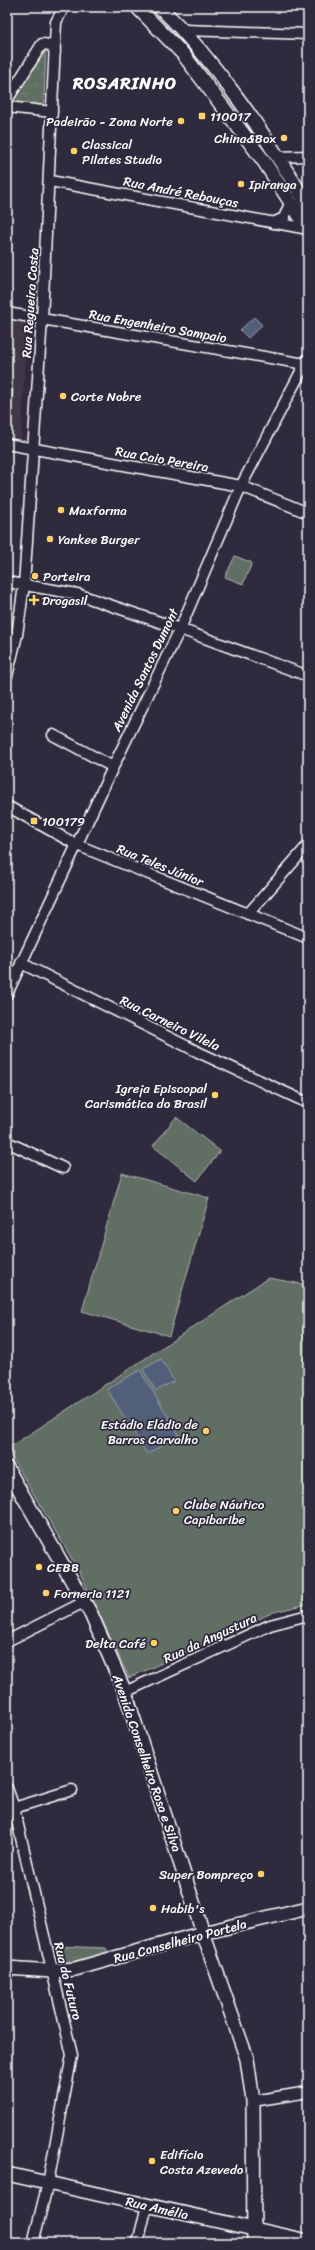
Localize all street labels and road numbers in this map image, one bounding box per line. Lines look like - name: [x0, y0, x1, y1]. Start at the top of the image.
- street label: Rua André Rebouças: [121, 170, 241, 214]
- street label: Rua Regueira Costa: [15, 247, 45, 359]
- street label: Rua Engenheiro Sampaio: [87, 303, 229, 349]
- street label: Rua Caio Pereira: [114, 439, 211, 479]
- street label: Avenida Santos Dumont: [105, 604, 185, 737]
- street label: Rua Teles Júnior: [113, 837, 208, 893]
- street label: Rua Carneiro Vilela: [116, 989, 224, 1057]
- street label: Rua da Angustura: [159, 1606, 261, 1670]
- street label: Avenida Conselheiro Rosa e Silva: [105, 1670, 188, 1855]
- street label: Rua Conselheiro Portela: [111, 1912, 250, 1970]
- street label: Rua do Futuro: [47, 1939, 89, 2023]
- street label: Rua Amélia: [123, 2190, 191, 2226]

